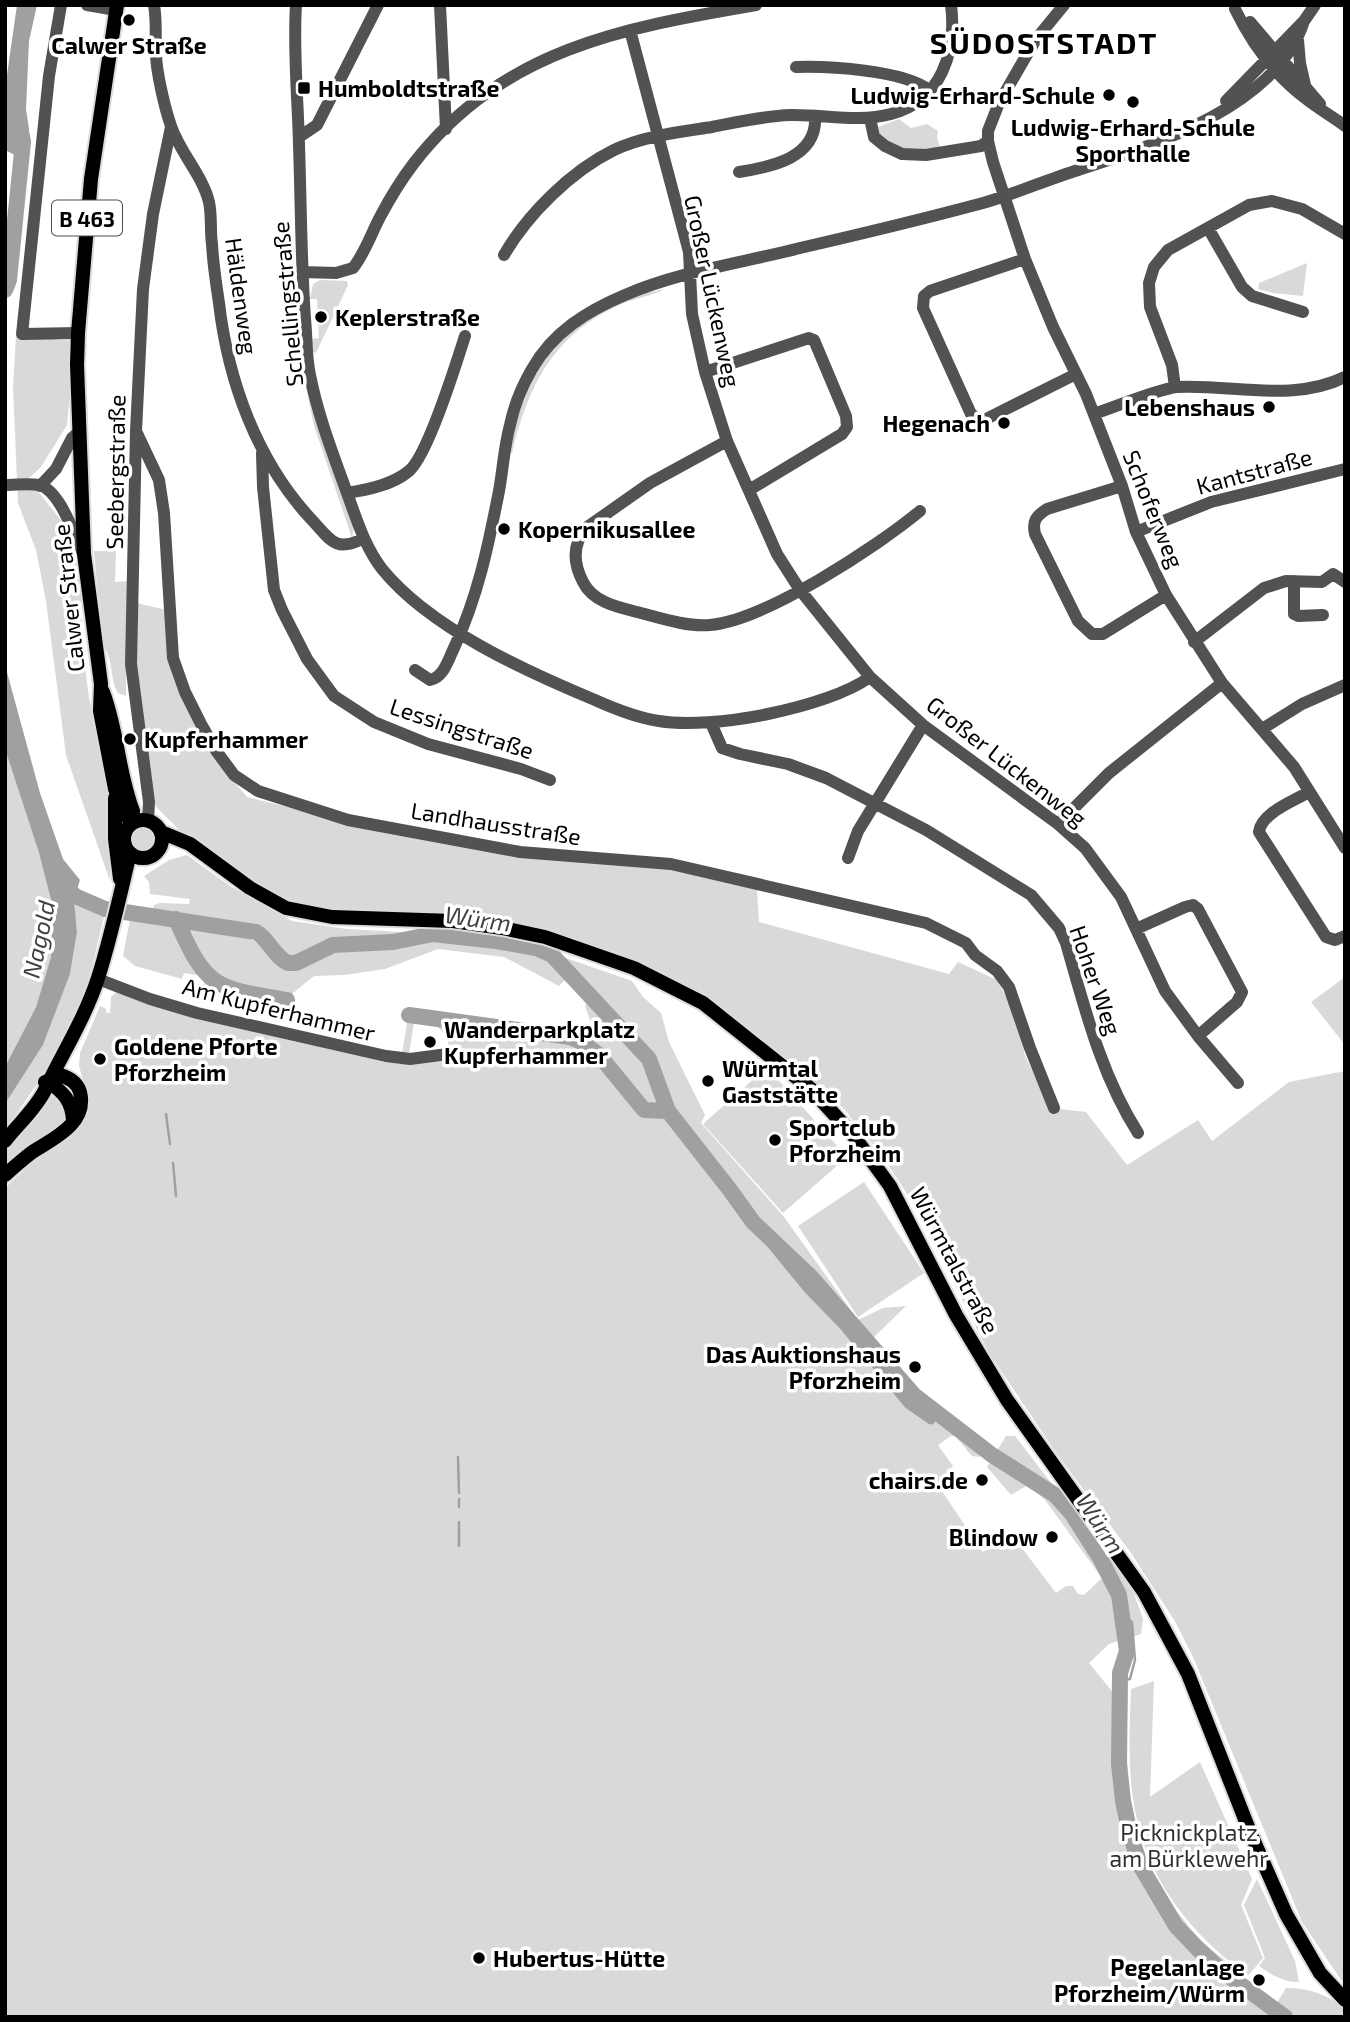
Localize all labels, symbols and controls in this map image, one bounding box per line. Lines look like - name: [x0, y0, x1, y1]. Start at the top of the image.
- marker: Calwer Straße: [121, 12, 137, 28]
- district label: SÜDOSTSTADT: [930, 24, 1158, 60]
- place label: Calwer Straße: [51, 31, 207, 59]
- place label: Humboldtstraße: [318, 74, 499, 102]
- marker: Humboldtstraße: [296, 80, 312, 96]
- place label: Ludwig-Erhard-Schule: [850, 81, 1095, 109]
- marker: Ludwig-Erhard-Schule: [1101, 87, 1117, 103]
- marker: Ludwig-Erhard-Schule Sporthalle: [1125, 94, 1141, 110]
- place label: Ludwig-Erhard-Schule Sporthalle: [1011, 113, 1255, 167]
- street label: Großer Lückenweg: [679, 192, 747, 390]
- road number: B 463: [52, 200, 122, 235]
- street label: Schellingstraße: [266, 220, 308, 388]
- street label: Häldenweg: [220, 236, 264, 356]
- place label: Keplerstraße: [335, 303, 480, 331]
- marker: Keplerstraße: [313, 309, 329, 325]
- place label: Lebenshaus: [1124, 393, 1255, 421]
- street label: Seebergstraße: [100, 394, 130, 550]
- marker: Lebenshaus: [1261, 399, 1277, 415]
- place label: Hegenach: [882, 409, 990, 437]
- marker: Hegenach: [996, 415, 1012, 431]
- street label: Kantstraße: [1193, 442, 1315, 500]
- street label: Schoferweg: [1118, 446, 1190, 572]
- place label: Kopernikusallee: [518, 515, 695, 543]
- marker: Kopernikusallee: [496, 521, 512, 537]
- street label: Calwer Straße: [46, 523, 90, 673]
- street label: Großer Lückenweg: [921, 690, 1093, 832]
- street label: Lessingstraße: [387, 692, 537, 764]
- place label: Kupferhammer: [144, 725, 308, 753]
- marker: Kupferhammer: [122, 731, 138, 747]
- street label: Landhausstraße: [409, 796, 583, 850]
- water label: Nagold: [16, 897, 60, 981]
- water label: Würm: [443, 899, 513, 937]
- street label: Hoher Weg: [1064, 921, 1128, 1039]
- street label: Am Kupferhammer: [180, 972, 378, 1046]
- place label: Wanderparkplatz Kupferhammer: [444, 1015, 635, 1069]
- place label: Goldene Pforte Pforzheim: [114, 1032, 278, 1086]
- marker: Wanderparkplatz Kupferhammer: [422, 1034, 438, 1050]
- marker: Goldene Pforte Pforzheim: [92, 1051, 108, 1067]
- place label: Würmtal Gaststätte: [722, 1054, 838, 1108]
- marker: Würmtal Gaststätte: [700, 1073, 716, 1089]
- place label: Sportclub Pforzheim: [789, 1113, 901, 1167]
- marker: Sportclub Pforzheim: [767, 1132, 783, 1148]
- street label: Würmtalstraße: [905, 1182, 1005, 1338]
- place label: Das Auktionshaus Pforzheim: [706, 1340, 901, 1394]
- marker: Das Auktionshaus Pforzheim: [907, 1359, 923, 1375]
- place label: chairs.de: [869, 1466, 968, 1494]
- marker: chairs.de: [974, 1472, 990, 1488]
- water label: Würm: [1071, 1487, 1131, 1559]
- place label: Blindow: [949, 1523, 1038, 1551]
- marker: Blindow: [1044, 1529, 1060, 1545]
- park label: Picknickplatz am Bürklewehr: [1109, 1818, 1269, 1872]
- place label: Hubertus-Hütte: [493, 1944, 665, 1972]
- marker: Hubertus-Hütte: [471, 1950, 487, 1966]
- place label: Pegelanlage Pforzheim/Würm: [1054, 1953, 1245, 2007]
- marker: Pegelanlage Pforzheim/Würm: [1251, 1972, 1267, 1988]

